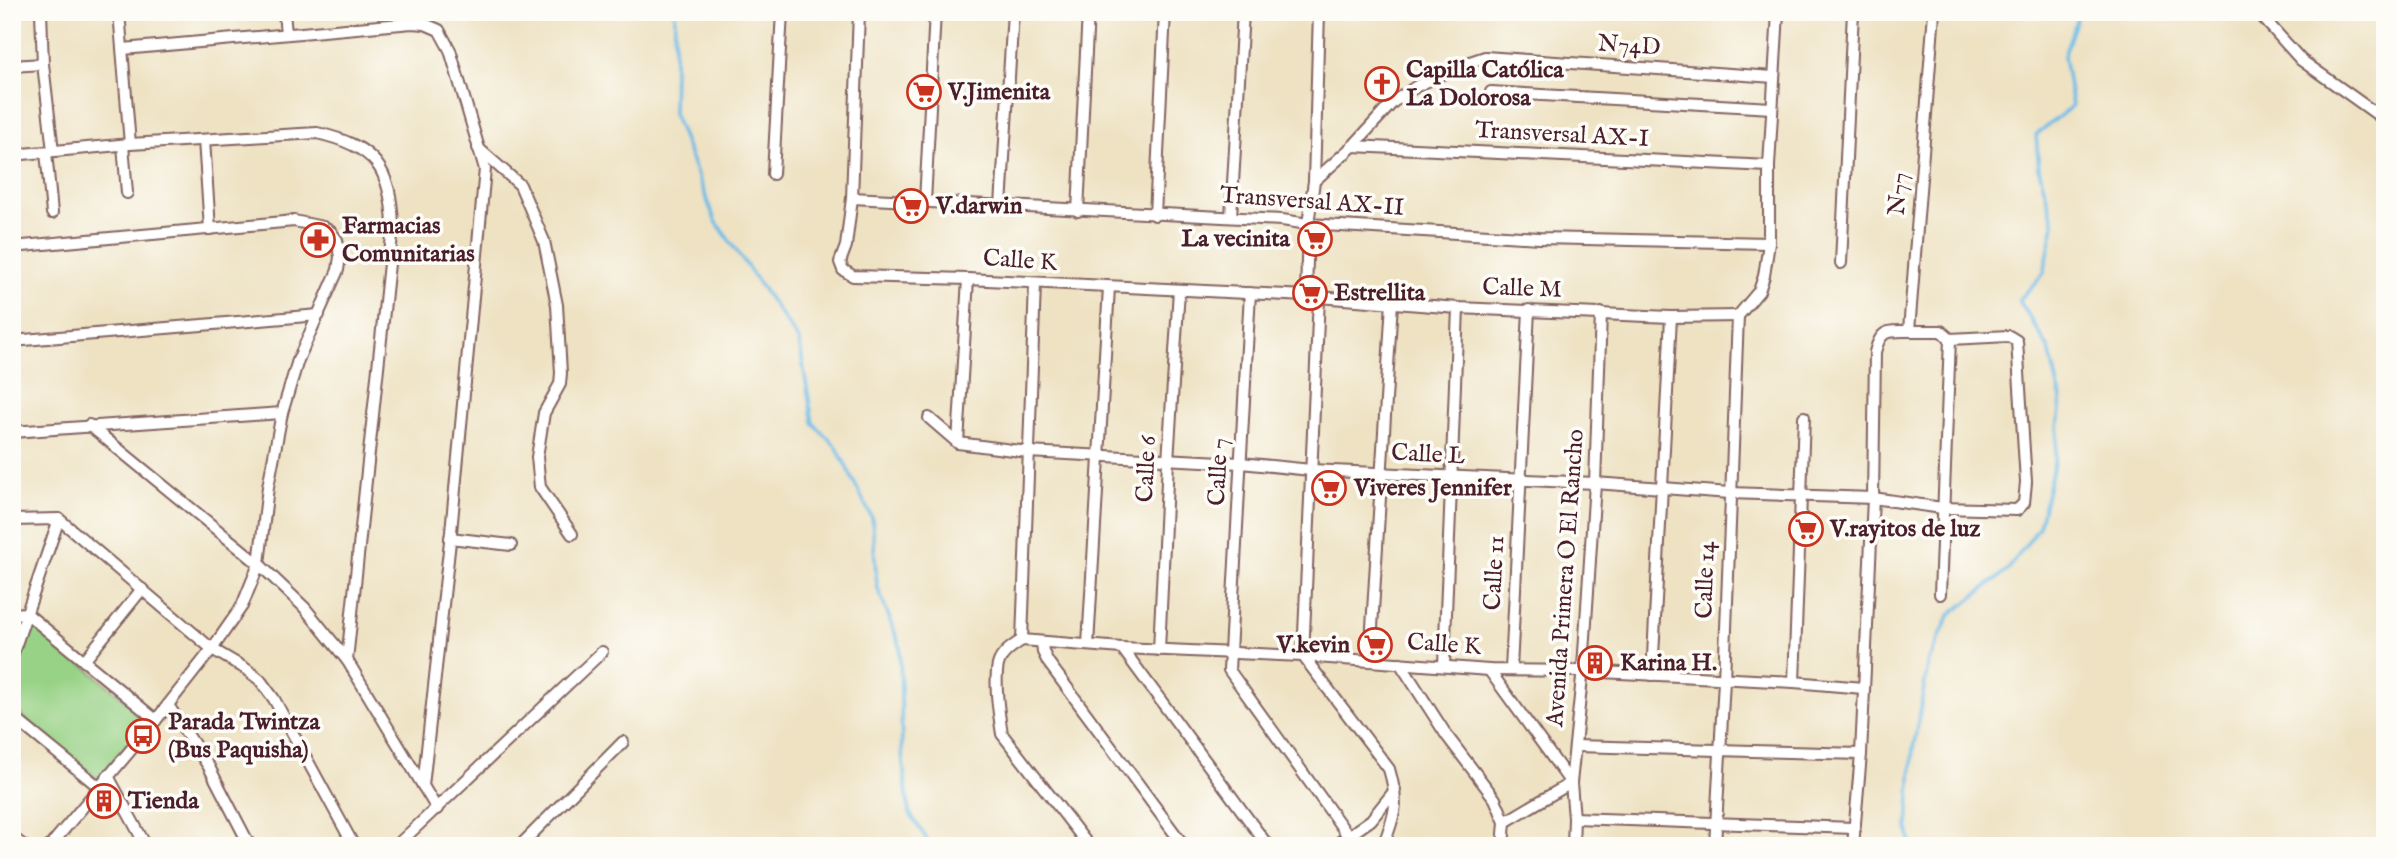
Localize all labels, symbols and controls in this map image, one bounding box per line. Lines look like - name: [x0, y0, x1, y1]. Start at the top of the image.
- street label: N74D: [1597, 28, 1661, 64]
- place label: Capilla Católica La Dolorosa: [1406, 55, 1564, 114]
- church icon: Capilla Católica La Dolorosa: [1363, 65, 1401, 103]
- supermarket icon: V.Jimenita: [905, 73, 943, 111]
- place label: V.Jimenita: [947, 77, 1051, 108]
- street label: Transversal AX-I: [1474, 115, 1650, 155]
- street label: N77: [1882, 171, 1916, 217]
- street label: Transversal AX-II: [1219, 180, 1405, 224]
- supermarket icon: V.darwin: [892, 187, 930, 225]
- place label: V.darwin: [935, 191, 1023, 222]
- place label: Farmacias Comunitarias: [342, 211, 475, 270]
- supermarket icon: La vecinita: [1296, 220, 1334, 258]
- pharmacy icon: Farmacias Comunitarias: [299, 221, 337, 259]
- place label: La vecinita: [1181, 224, 1291, 255]
- street label: Calle K: [982, 243, 1059, 279]
- street label: Calle M: [1482, 272, 1562, 306]
- supermarket icon: Estrellita: [1291, 274, 1329, 312]
- place label: Estrellita: [1334, 278, 1426, 309]
- street label: Avenida Primera O El Rancho: [1540, 428, 1592, 729]
- street label: Calle 6: [1130, 434, 1164, 503]
- street label: Calle 7: [1202, 437, 1236, 507]
- street label: Calle L: [1390, 438, 1467, 472]
- supermarket icon: Viveres Jennifer: [1310, 469, 1348, 507]
- place label: Viveres Jennifer: [1353, 473, 1512, 504]
- supermarket icon: V.rayitos de luz: [1787, 510, 1825, 548]
- place label: V.rayitos de luz: [1829, 514, 1980, 545]
- street label: Calle 11: [1478, 535, 1512, 611]
- street label: Calle 14: [1689, 540, 1723, 619]
- supermarket icon: V.kevin: [1356, 626, 1394, 664]
- street label: Calle K: [1406, 627, 1483, 663]
- place label: V.kevin: [1276, 630, 1350, 661]
- building icon: Karina H.: [1576, 644, 1614, 682]
- place label: Karina H.: [1620, 648, 1717, 679]
- place label: Parada Twintza (Bus Paquisha): [168, 707, 320, 766]
- bus stop icon: Parada Twintza (Bus Paquisha): [124, 717, 162, 755]
- building icon: Tienda: [85, 782, 123, 820]
- place label: Tienda: [127, 786, 199, 817]

